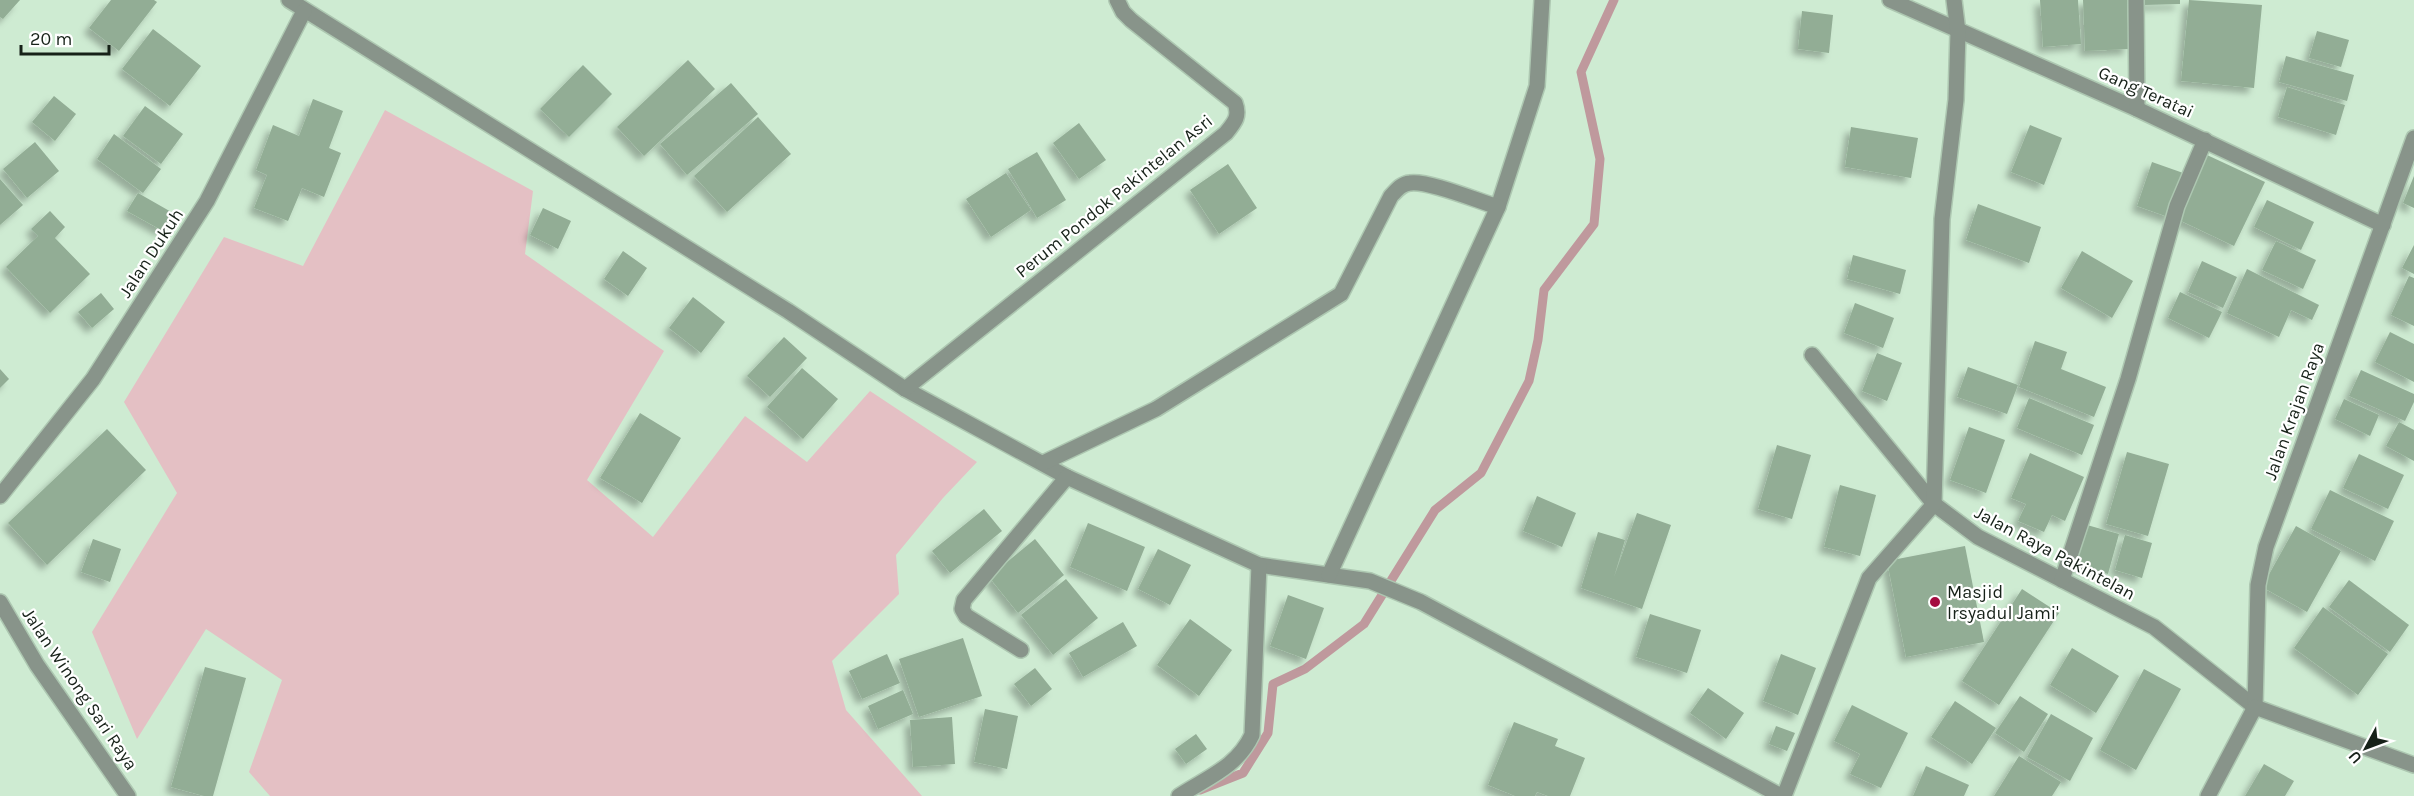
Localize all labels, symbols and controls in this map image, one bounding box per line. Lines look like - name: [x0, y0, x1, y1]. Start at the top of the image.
- scale bar: [21, 18, 110, 56]
- text: 20 m: [30, 28, 72, 50]
- street label: Gang Teratai: [2095, 61, 2197, 123]
- street label: Perum Pondok Pakintelan Asri: [1011, 110, 1217, 282]
- street label: Jalan Dukuh: [114, 204, 188, 302]
- street label: Jalan Krajan Raya: [2259, 339, 2329, 483]
- street label: Jalan Raya Pakintelan: [1971, 501, 2139, 605]
- place label: Masjid Irsyadul Jami': [1947, 581, 2059, 624]
- marker: Masjid Irsyadul Jami': [1928, 595, 1942, 609]
- street label: Jalan Winong Sari Raya: [18, 604, 142, 774]
- north arrow: [2336, 718, 2396, 778]
- text: U: [2344, 747, 2366, 768]

